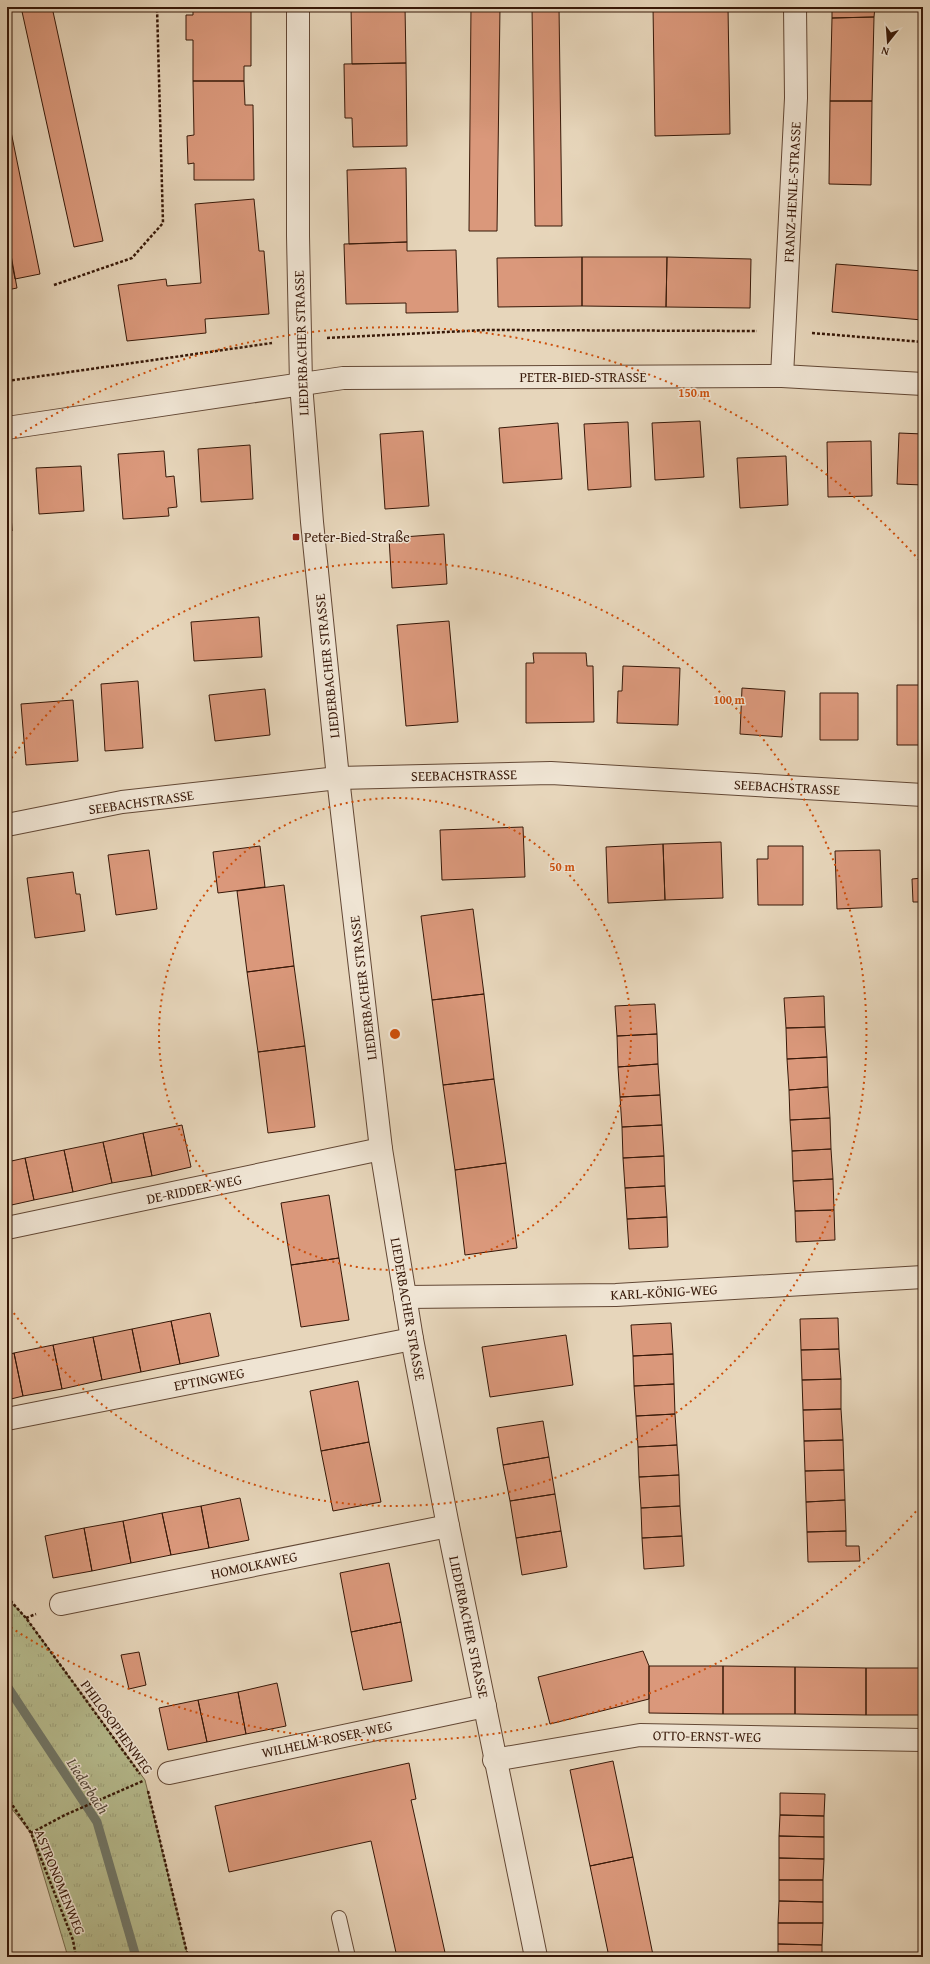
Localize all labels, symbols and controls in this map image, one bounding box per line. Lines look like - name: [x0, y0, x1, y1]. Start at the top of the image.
- north arrow: [868, 22, 908, 62]
- text: N: [879, 43, 891, 60]
- street label: FRANZ-HENLE-STRASSE: [778, 121, 806, 263]
- street label: LIEDERBACHER STRASSE: [288, 270, 314, 416]
- street label: PETER-BIED-STRASSE: [519, 367, 647, 387]
- text: 150 m: [678, 384, 711, 401]
- place label: Peter-Bied-Straße: [304, 527, 410, 547]
- marker: Peter-Bied-Straße: [291, 532, 301, 542]
- street label: LIEDERBACHER STRASSE: [309, 593, 345, 739]
- text: 100 m: [713, 691, 746, 708]
- street label: SEEBACHSTRASSE: [411, 764, 517, 786]
- street label: SEEBACHSTRASSE: [733, 774, 841, 800]
- street label: SEEBACHSTRASSE: [87, 785, 195, 819]
- text: 50 m: [549, 858, 575, 875]
- street label: LIEDERBACHER STRASSE: [344, 915, 382, 1061]
- centre of rings: [388, 1027, 402, 1041]
- street label: DE-RIDDER-WEG: [145, 1169, 243, 1209]
- street label: LIEDERBACHER STRASSE: [386, 1236, 430, 1382]
- street label: KARL-KÖNIG-WEG: [610, 1279, 718, 1305]
- street label: EPTINGWEG: [172, 1362, 246, 1396]
- street label: HOMOLKAWEG: [209, 1546, 299, 1584]
- street label: LIEDERBACHER STRASSE: [444, 1554, 494, 1700]
- street label: PHILOSOPHENWEG: [76, 1676, 158, 1778]
- street label: WILHELM-ROSER-WEG: [260, 1715, 394, 1763]
- street label: OTTO-ERNST-WEG: [653, 1725, 761, 1747]
- water label: Liederbach: [61, 1753, 114, 1819]
- street label: ASTRONOMENWEG: [30, 1826, 90, 1938]

